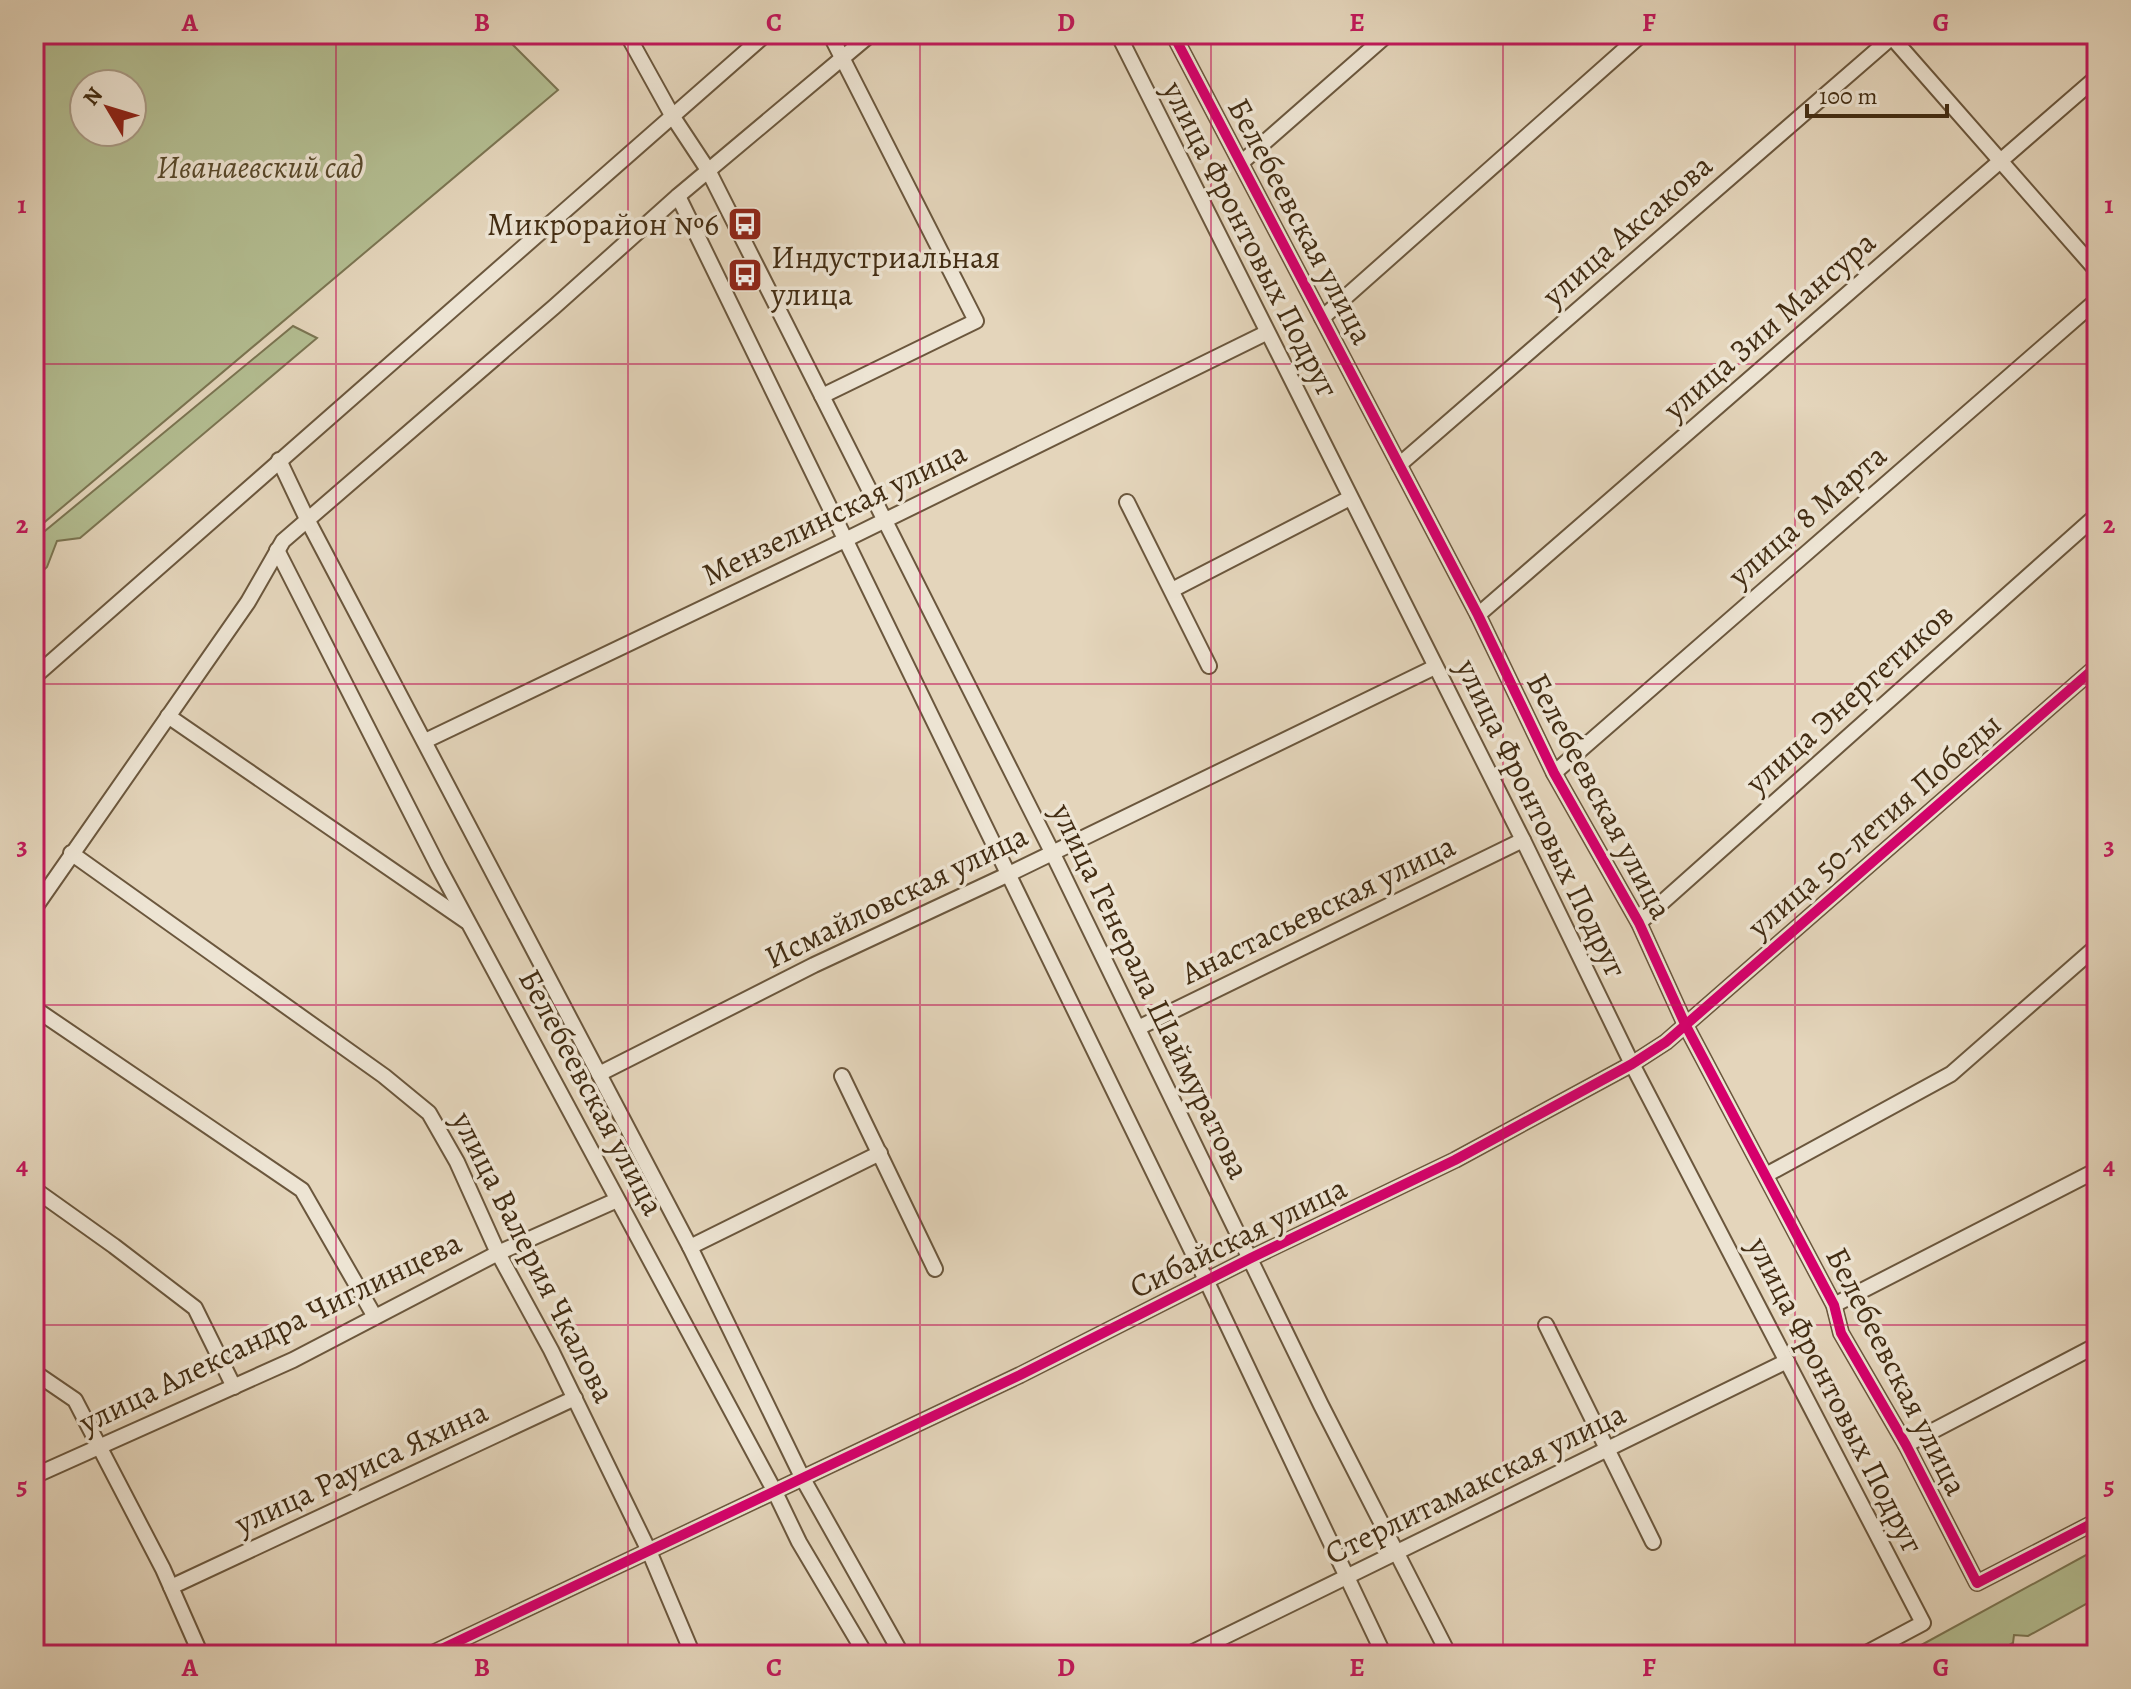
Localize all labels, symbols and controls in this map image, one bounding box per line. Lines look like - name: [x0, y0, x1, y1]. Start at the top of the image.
- text: A: [181, 5, 199, 40]
- text: B: [474, 5, 490, 40]
- text: C: [766, 5, 782, 40]
- text: D: [1057, 5, 1075, 40]
- text: E: [1349, 5, 1365, 40]
- text: F: [1642, 5, 1656, 40]
- text: G: [1932, 5, 1950, 40]
- north arrow: [68, 68, 148, 148]
- scale bar: [1807, 68, 1947, 118]
- street label: улица Фронтовых Подруг: [1152, 72, 1350, 405]
- text: 100 m: [1819, 80, 1878, 112]
- text: N: [76, 81, 110, 112]
- street label: Белебеевская улица: [1217, 90, 1385, 352]
- street label: улица Аксакова: [1532, 144, 1722, 317]
- park label: Иванаевский сад: [157, 145, 364, 189]
- text: 1: [17, 187, 27, 222]
- text: 1: [2104, 187, 2114, 222]
- place label: Микрорайон №6: [487, 202, 719, 246]
- bus stop icon: Микрорайон №6: [726, 205, 764, 243]
- street label: улица Зии Мансура: [1652, 220, 1885, 430]
- place label: Индустриальная улица: [770, 235, 1000, 316]
- bus stop icon: Индустриальная улица: [726, 256, 764, 294]
- street label: Мензелинская улица: [694, 430, 974, 596]
- street label: улица 8 Марта: [1717, 434, 1896, 597]
- text: 2: [16, 507, 29, 542]
- text: 2: [2103, 507, 2116, 542]
- street label: улица Энергетиков: [1735, 593, 1963, 804]
- street label: улица Фронтовых Подруг: [1445, 650, 1638, 985]
- street label: Белебеевская улица: [1516, 665, 1684, 927]
- street label: улица 50-летия Победы: [1737, 702, 2010, 948]
- street label: улица Генерала Шаймуратова: [1040, 795, 1261, 1186]
- street label: Исмайловская улица: [757, 813, 1035, 979]
- street label: Анастасьевская улица: [1173, 823, 1463, 995]
- text: 3: [16, 828, 28, 863]
- text: 3: [2103, 828, 2115, 863]
- street label: Белебеевская улица: [508, 961, 676, 1223]
- street label: улица Валерия Чкалова: [441, 1103, 627, 1410]
- text: 4: [16, 1148, 28, 1183]
- text: 4: [2103, 1148, 2115, 1183]
- street label: Сибайская улица: [1122, 1165, 1354, 1309]
- street label: улица Александра Чиглинцева: [71, 1220, 469, 1444]
- street label: улица Фронтовых Подруг: [1737, 1228, 1935, 1561]
- street label: Белебеевская улица: [1815, 1239, 1979, 1503]
- street label: улица Рауиса Яхина: [226, 1389, 495, 1545]
- street label: Стерлитамакская улица: [1317, 1391, 1633, 1575]
- text: 5: [16, 1468, 28, 1503]
- text: 5: [2103, 1468, 2115, 1503]
- text: A: [181, 1650, 199, 1685]
- text: B: [474, 1650, 490, 1685]
- text: C: [766, 1650, 782, 1685]
- text: D: [1057, 1650, 1075, 1685]
- text: E: [1349, 1650, 1365, 1685]
- text: F: [1642, 1650, 1656, 1685]
- text: G: [1932, 1650, 1950, 1685]

